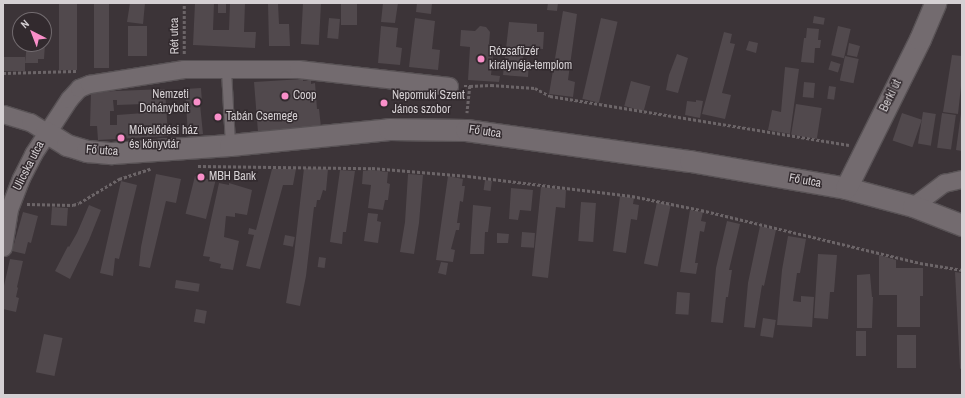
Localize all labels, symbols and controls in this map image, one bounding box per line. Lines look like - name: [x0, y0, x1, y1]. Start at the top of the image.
- north arrow: [12, 12, 52, 52]
- text: N: [18, 16, 32, 31]
- street label: Rét utca: [167, 18, 183, 54]
- place label: Rózsafüzér királynéja-templom: [489, 45, 572, 73]
- marker: Rózsafüzér királynéja-templom: [476, 54, 486, 64]
- street label: Berki út: [877, 78, 905, 114]
- place label: Nemzeti Dohánybolt: [139, 88, 189, 116]
- place label: Coop: [293, 89, 317, 103]
- place label: Nepomuki Szent János szobor: [392, 89, 465, 117]
- marker: Coop: [280, 91, 290, 101]
- marker: Nemzeti Dohánybolt: [192, 97, 202, 107]
- marker: Nepomuki Szent János szobor: [379, 98, 389, 108]
- place label: Tabán Csemege: [226, 110, 298, 124]
- marker: Tabán Csemege: [213, 112, 223, 122]
- street label: Fő utca: [468, 123, 502, 141]
- place label: Művelődési ház és könyvtár: [129, 124, 198, 152]
- marker: Művelődési ház és könyvtár: [116, 133, 126, 143]
- street label: Ulicska utca: [10, 139, 48, 193]
- street label: Fő utca: [85, 143, 119, 159]
- place label: MBH Bank: [209, 170, 256, 184]
- street label: Fő utca: [788, 171, 822, 191]
- marker: MBH Bank: [196, 172, 206, 182]

